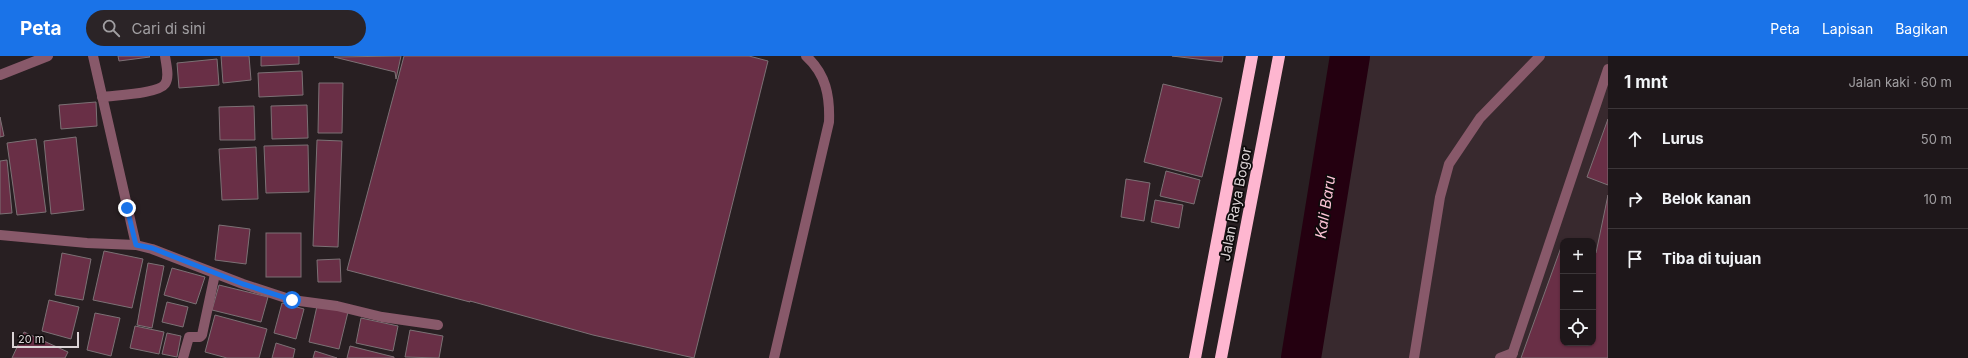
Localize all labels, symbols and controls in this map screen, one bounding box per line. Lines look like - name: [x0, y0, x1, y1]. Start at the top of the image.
- search box: [86, 10, 366, 46]
- text: Peta: [20, 17, 62, 40]
- icon: search: [100, 17, 122, 39]
- text: Cari di sini: [132, 19, 206, 38]
- text: Peta: [1770, 20, 1800, 37]
- text: Lapisan: [1822, 20, 1873, 37]
- text: Bagikan: [1895, 20, 1948, 37]
- text: 1 mnt: [1624, 72, 1668, 92]
- text: Jalan kaki · 60 m: [1848, 74, 1952, 90]
- icon: ahead: [1624, 128, 1646, 150]
- text: Lurus: [1662, 129, 1704, 148]
- text: 50 m: [1921, 131, 1952, 147]
- street label: Jalan Raya Bogor: [1216, 146, 1254, 262]
- water label: Kali Baru: [1311, 174, 1339, 240]
- icon: right: [1624, 188, 1646, 210]
- text: Belok kanan: [1662, 189, 1751, 208]
- text: 10 m: [1923, 191, 1952, 207]
- route end: [118, 199, 136, 217]
- map controls: [1560, 238, 1596, 346]
- button: +: [1560, 238, 1596, 274]
- icon: arrive: [1624, 248, 1646, 270]
- text: Tiba di tujuan: [1662, 249, 1761, 268]
- button: −: [1560, 274, 1596, 310]
- route start: [283, 291, 301, 309]
- button: locate: [1560, 310, 1596, 346]
- scale bar: [12, 330, 79, 349]
- text: 20 m: [18, 332, 44, 346]

